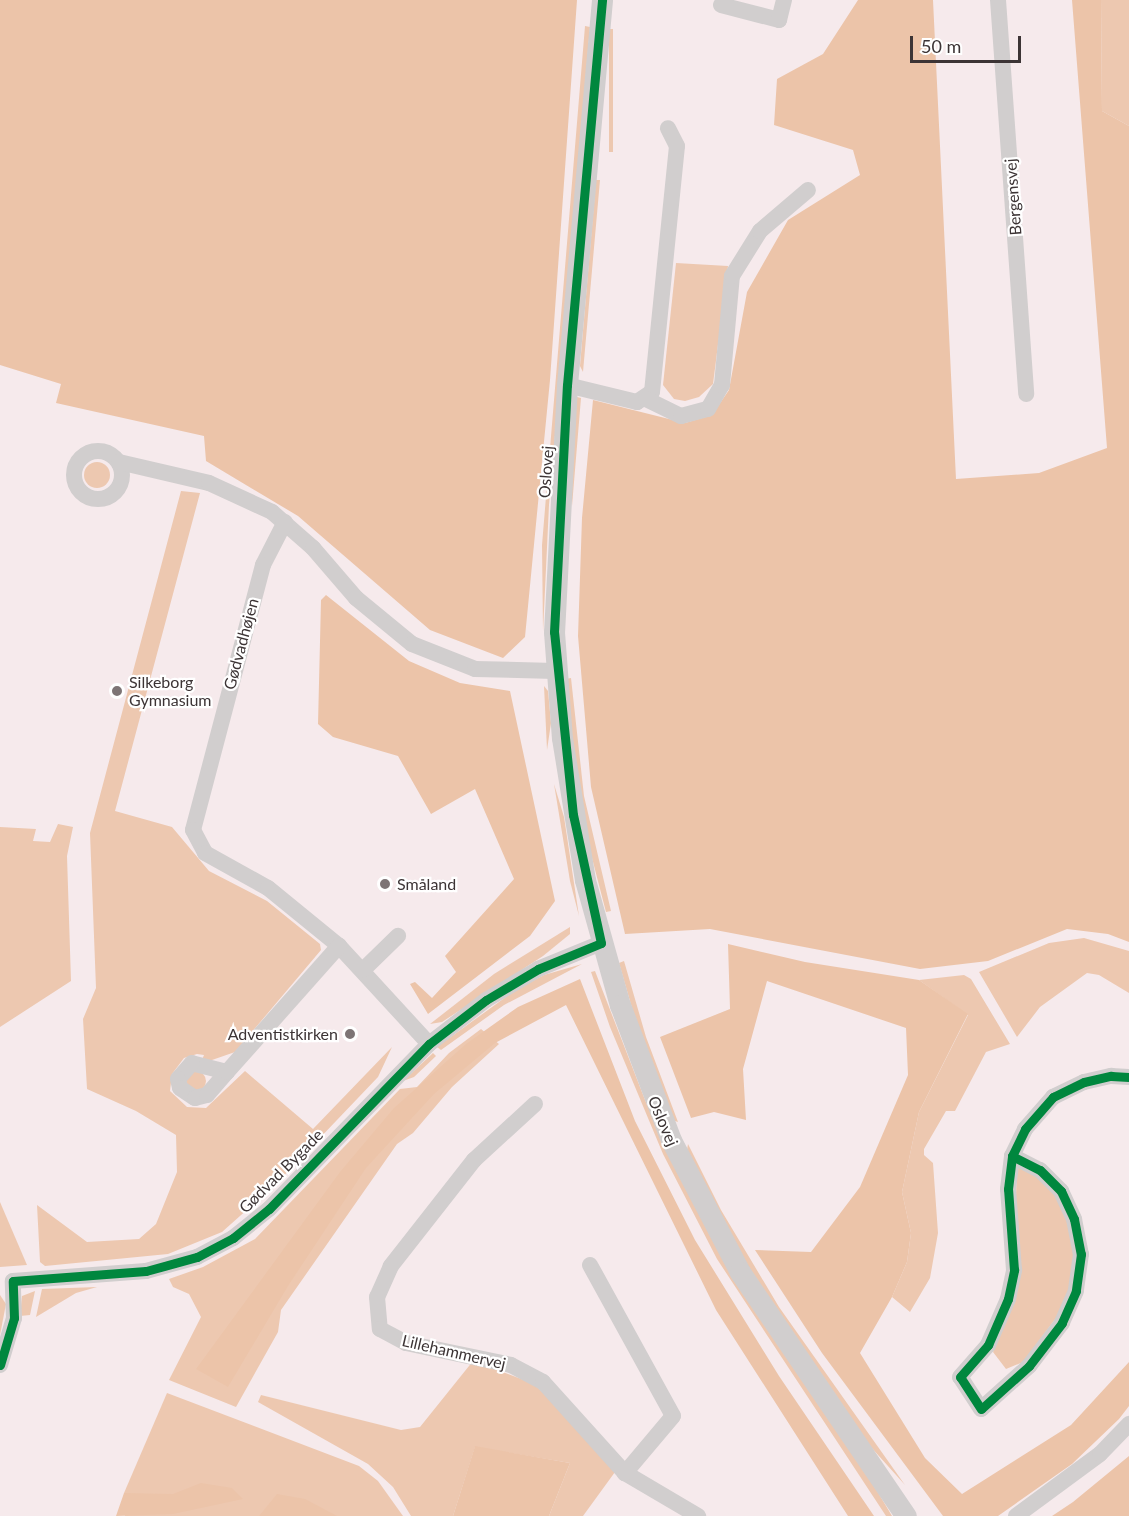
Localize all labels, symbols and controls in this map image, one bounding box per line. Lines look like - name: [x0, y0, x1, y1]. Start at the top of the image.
- scale bar: [913, 24, 1024, 62]
- text: 50 m: [921, 35, 961, 57]
- street label: Bergensvej: [1001, 158, 1025, 236]
- street label: Oslovej: [535, 445, 557, 499]
- street label: Gødvadhøjen: [220, 596, 262, 692]
- place label: Silkeborg Gymnasium: [129, 672, 212, 710]
- marker: Silkeborg Gymnasium: [110, 684, 124, 698]
- place label: Småland: [397, 874, 456, 894]
- marker: Småland: [378, 877, 392, 891]
- place label: Adventistkirken: [228, 1024, 338, 1044]
- marker: Adventistkirken: [343, 1027, 357, 1041]
- street label: Oslovej: [644, 1093, 682, 1149]
- street label: Gødvad Bygade: [235, 1125, 327, 1217]
- street label: Lillehammervej: [400, 1331, 508, 1373]

